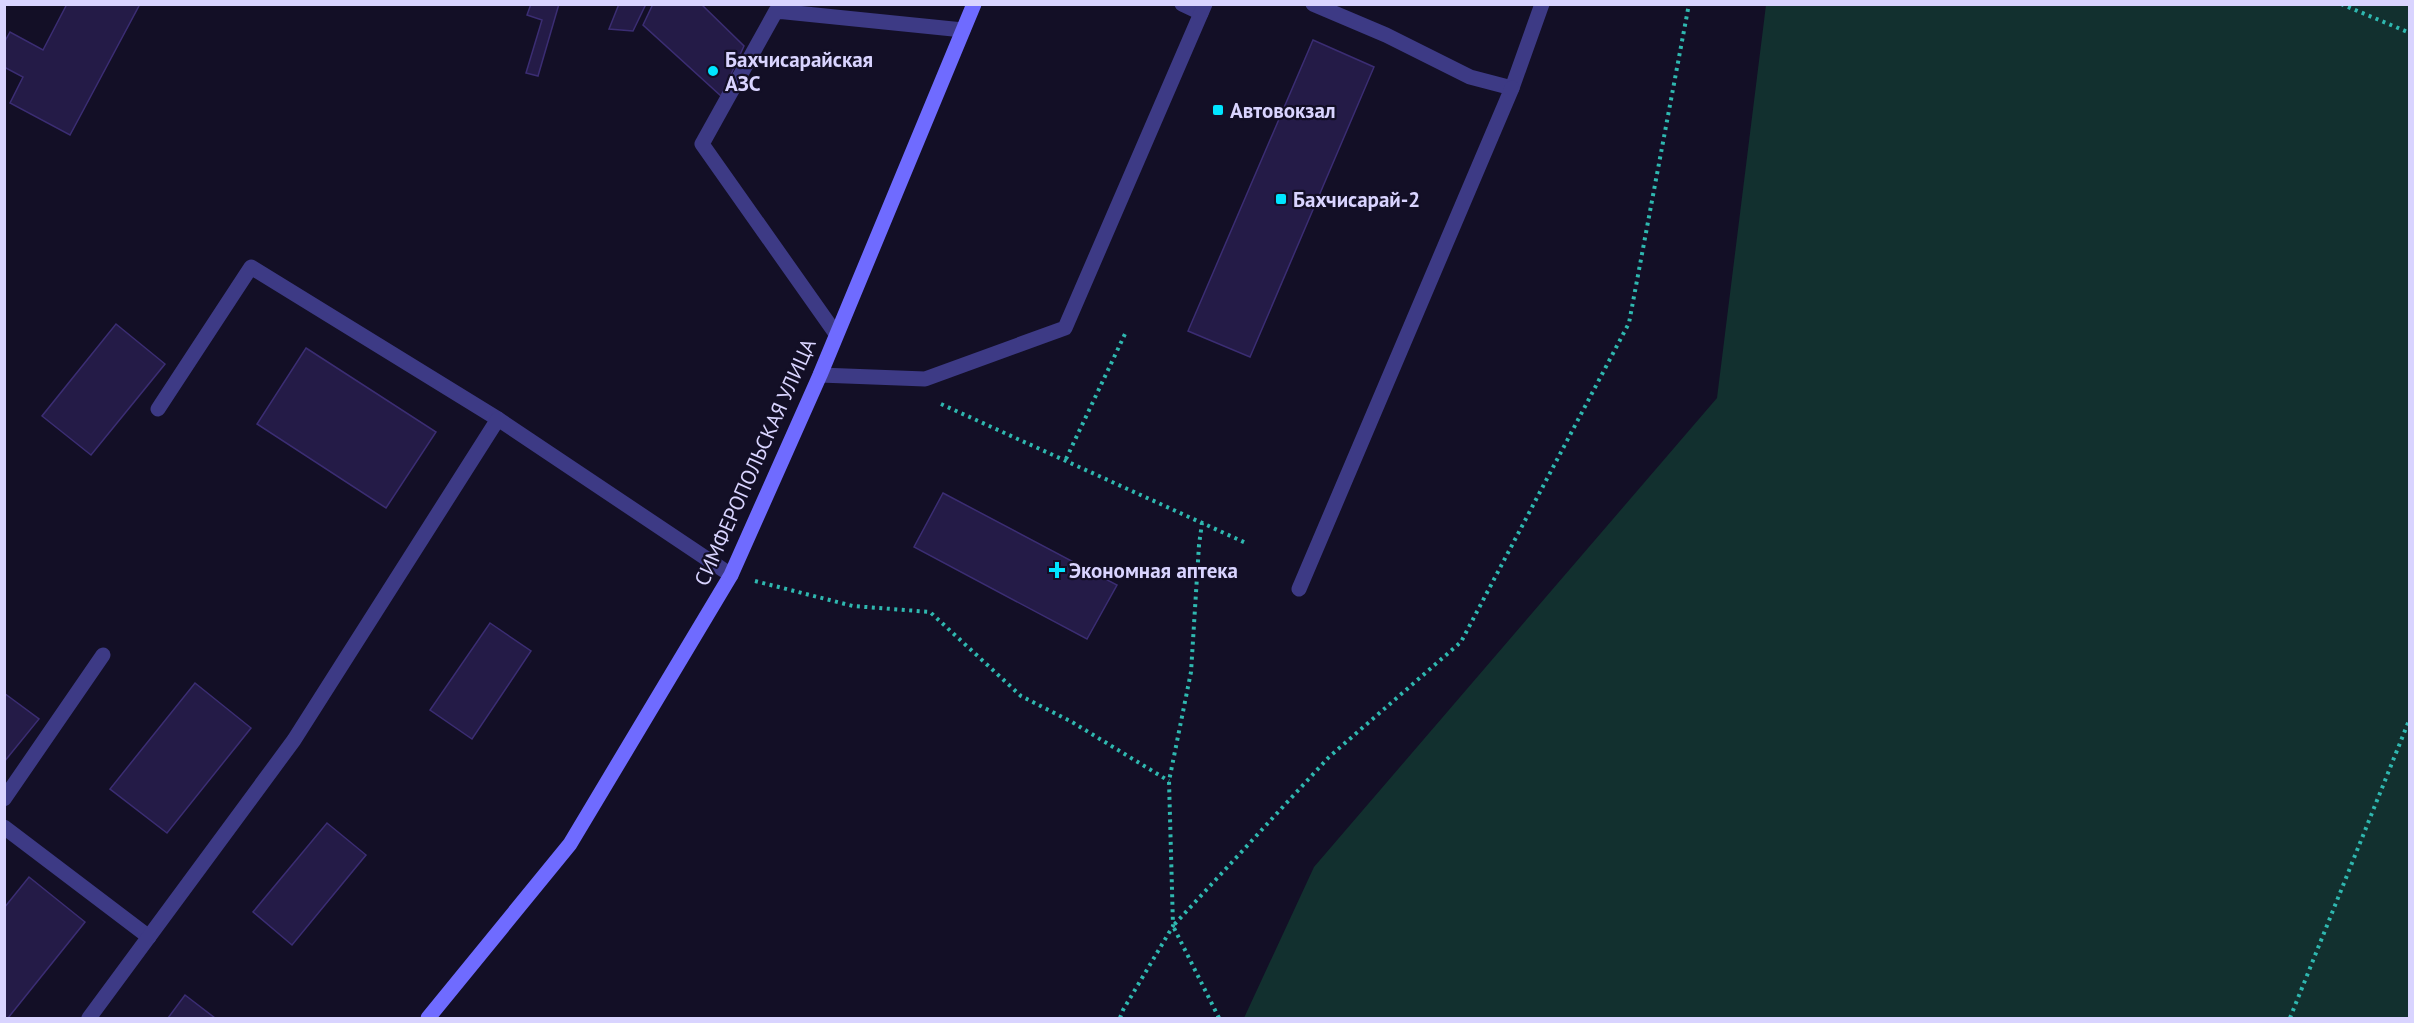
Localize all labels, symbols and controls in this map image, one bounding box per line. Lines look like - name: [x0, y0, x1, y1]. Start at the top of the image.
- place label: Бахчисарайская АЗС: [725, 46, 873, 97]
- marker: Бахчисарайская АЗС: [706, 64, 720, 78]
- place label: Автовокзал: [1230, 97, 1336, 124]
- marker: Автовокзал: [1211, 103, 1225, 117]
- place label: Бахчисарай-2: [1293, 186, 1420, 213]
- marker: Бахчисарай-2: [1274, 192, 1288, 206]
- street label: СИМФЕРОПОЛЬСКАЯ УЛИЦА: [688, 333, 822, 590]
- place label: Экономная аптека: [1069, 557, 1238, 584]
- marker: Экономная аптека: [1050, 563, 1064, 577]

